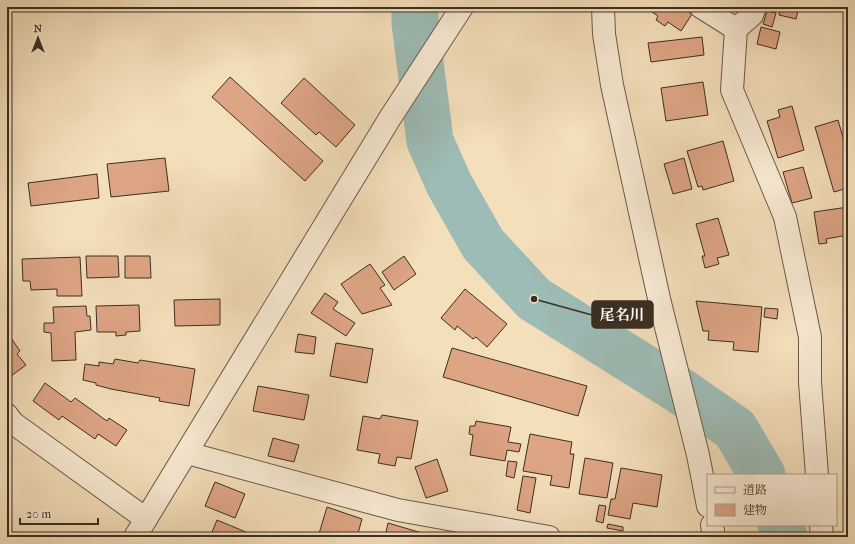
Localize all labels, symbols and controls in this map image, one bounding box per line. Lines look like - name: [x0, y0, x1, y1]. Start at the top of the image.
- north arrow: [18, 18, 58, 58]
- text: N: [34, 22, 43, 35]
- callout: 尾名川: [592, 301, 653, 328]
- text: 尾名川: [599, 306, 645, 324]
- legend: [707, 474, 837, 526]
- text: 道路: [743, 483, 767, 497]
- scale bar: [20, 500, 98, 526]
- text: 建物: [743, 503, 767, 517]
- text: 20 m: [26, 507, 51, 521]

